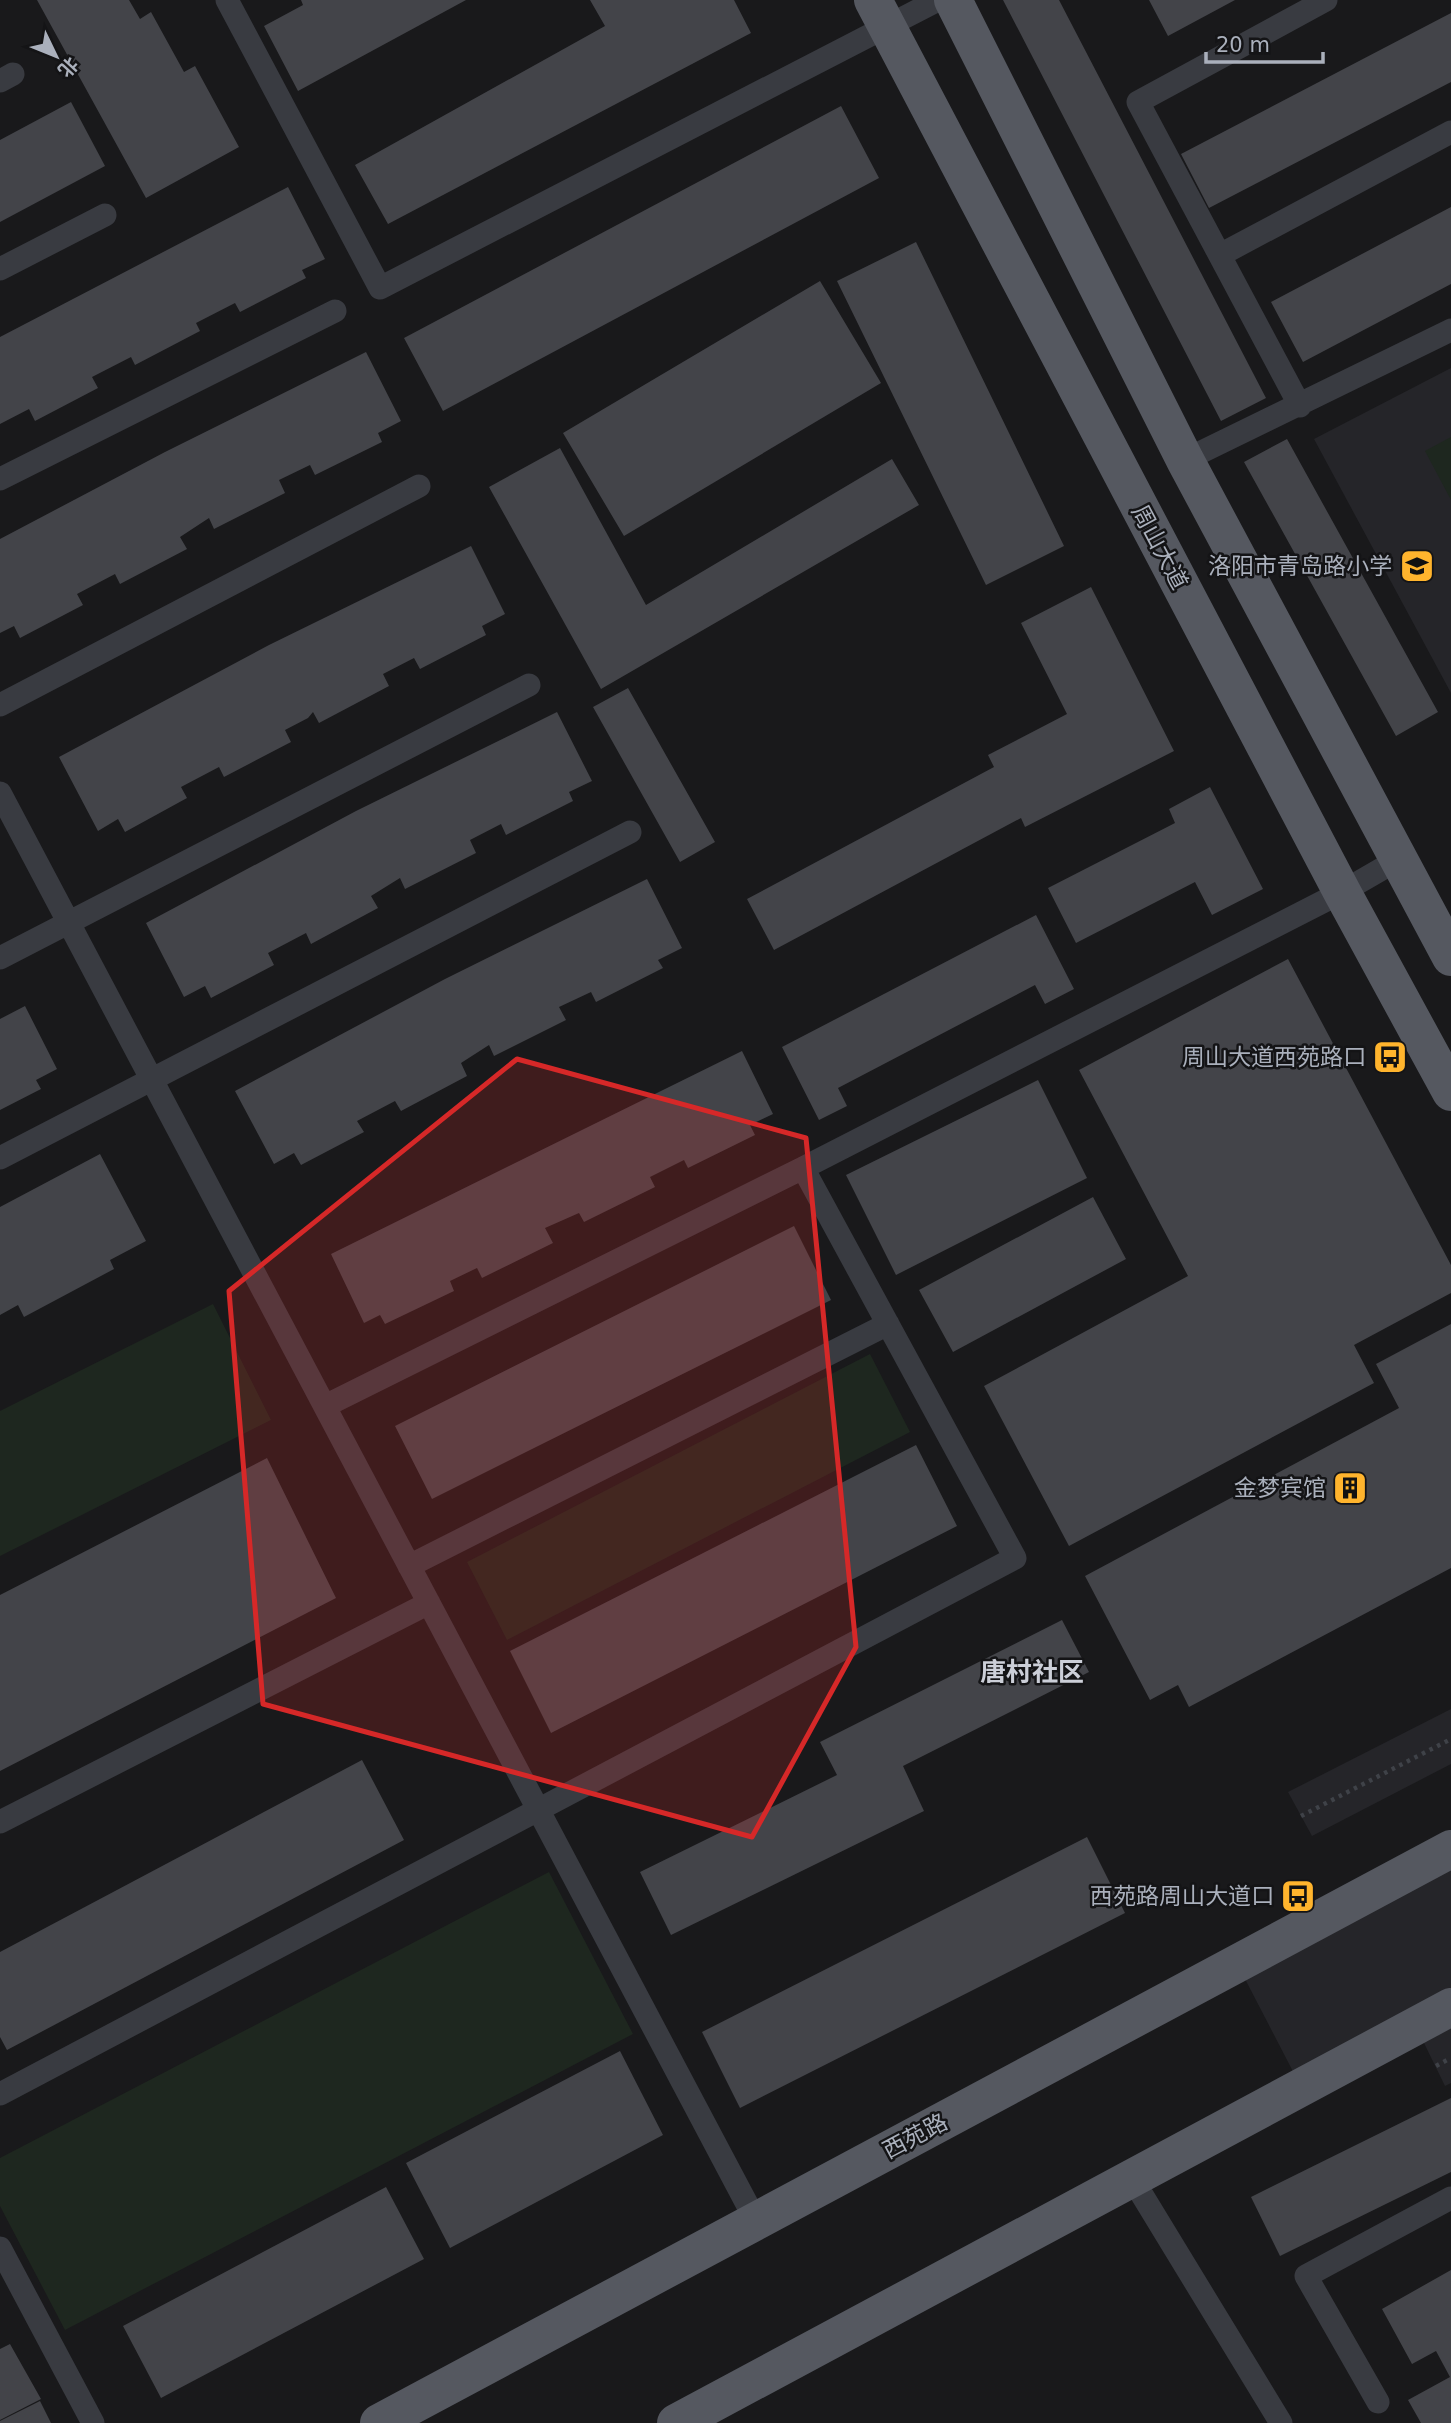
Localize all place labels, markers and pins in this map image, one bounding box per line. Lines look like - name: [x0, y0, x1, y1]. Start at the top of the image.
- school or university icon: 洛阳市青岛路小学: [1398, 547, 1436, 585]
- place label: 洛阳市青岛路小学: [1208, 553, 1392, 579]
- bus stop icon: 周山大道西苑路口: [1371, 1038, 1409, 1076]
- place label: 周山大道西苑路口: [1182, 1044, 1366, 1070]
- building icon: 金梦宾馆: [1331, 1469, 1369, 1507]
- place label: 金梦宾馆: [1234, 1475, 1326, 1501]
- bus stop icon: 西苑路周山大道口: [1279, 1877, 1317, 1915]
- place label: 西苑路周山大道口: [1090, 1883, 1274, 1909]

